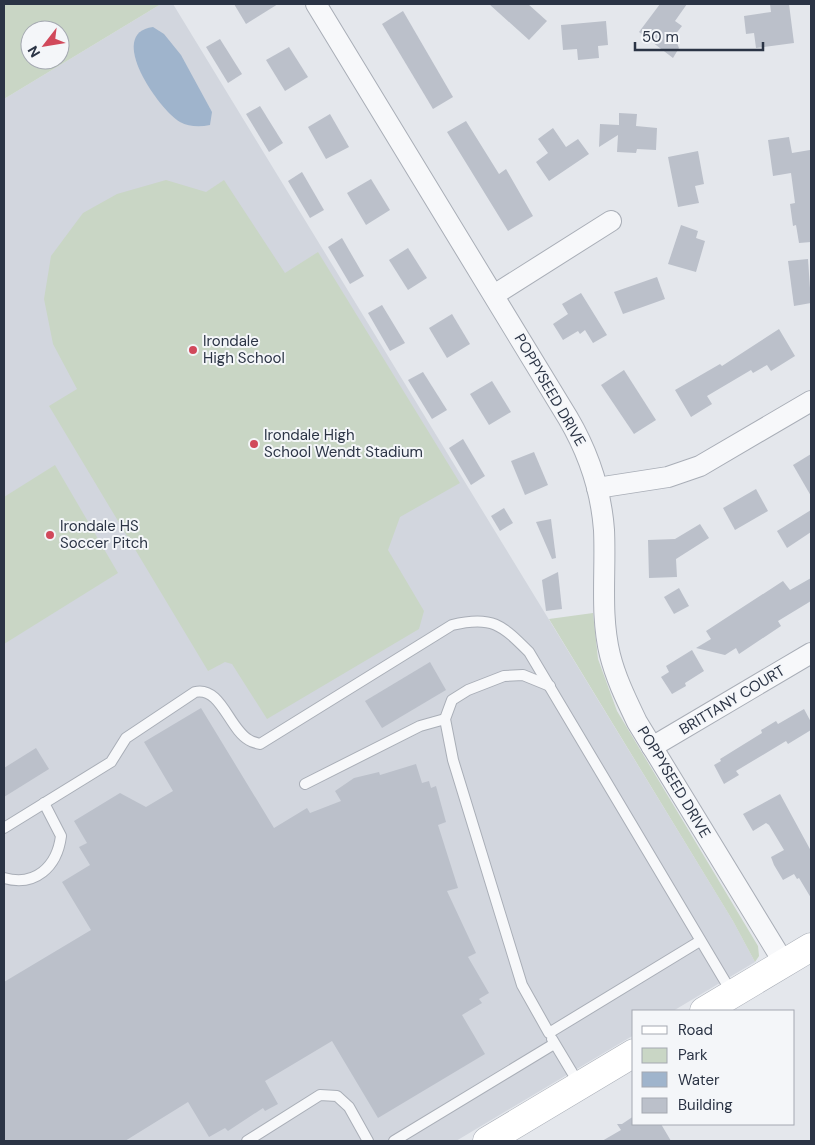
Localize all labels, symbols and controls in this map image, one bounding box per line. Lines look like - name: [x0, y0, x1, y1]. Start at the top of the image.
- north arrow: [20, 20, 70, 70]
- scale bar: [635, 20, 762, 52]
- text: 50 m: [642, 27, 679, 47]
- text: N: [24, 43, 44, 61]
- street label: POPPYSEED DRIVE: [510, 330, 590, 450]
- place label: Irondale High School: [203, 331, 285, 368]
- marker: Irondale High School: [187, 344, 199, 356]
- place label: Irondale High School Wendt Stadium: [264, 425, 423, 462]
- marker: Irondale High School Wendt Stadium: [248, 438, 260, 450]
- place label: Irondale HS Soccer Pitch: [60, 516, 148, 553]
- marker: Irondale HS Soccer Pitch: [44, 529, 56, 541]
- street label: BRITTANY COURT: [676, 661, 788, 739]
- street label: POPPYSEED DRIVE: [633, 722, 715, 842]
- legend: [632, 1010, 795, 1125]
- text: Road: [678, 1020, 713, 1040]
- text: Park: [678, 1045, 708, 1065]
- text: Water: [678, 1070, 720, 1090]
- text: Building: [678, 1095, 733, 1115]

